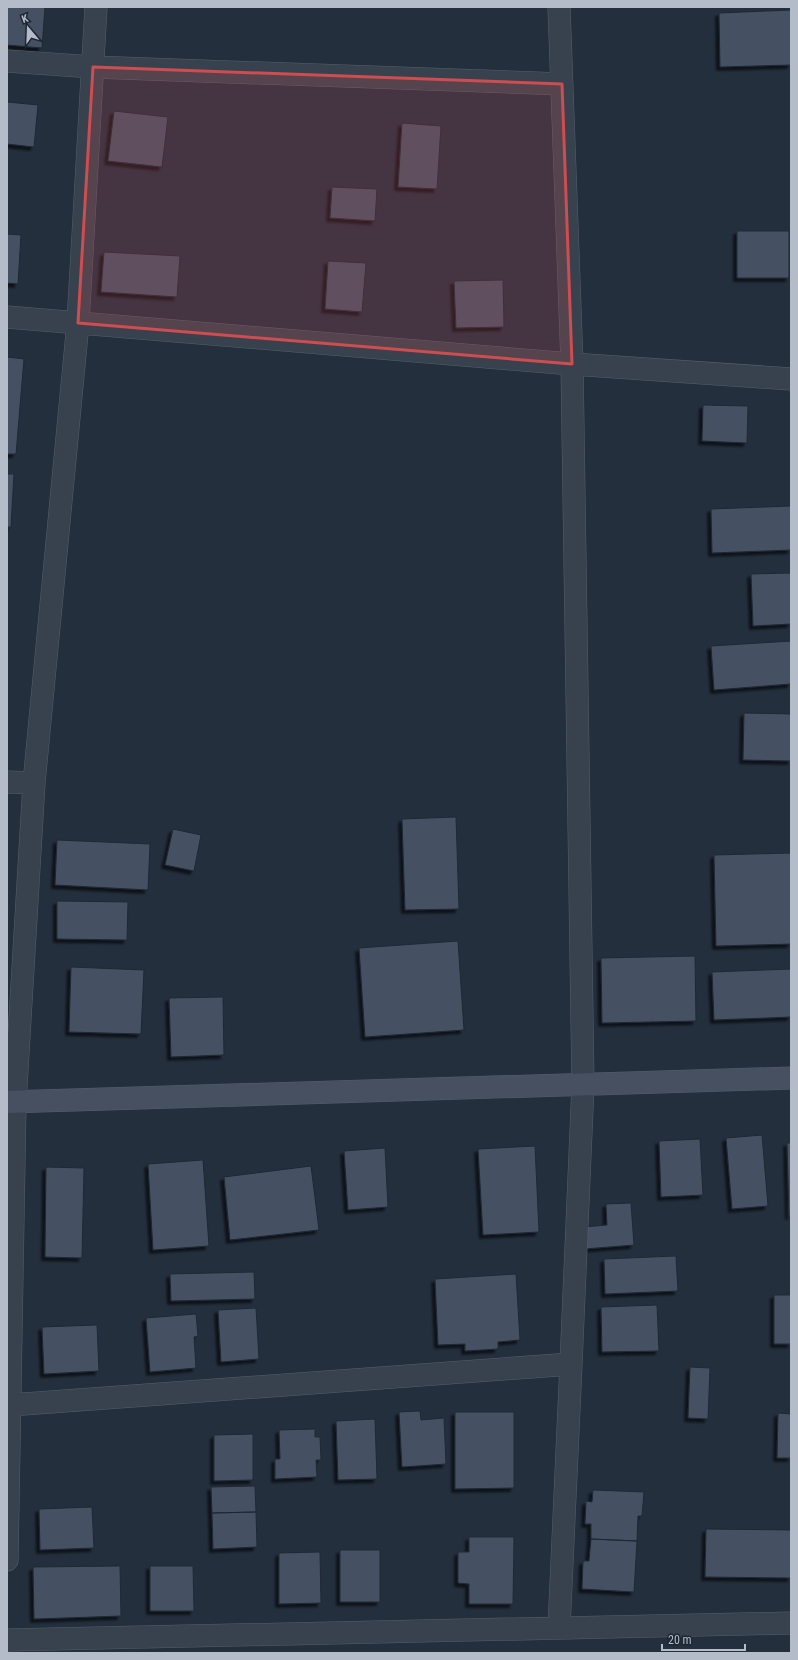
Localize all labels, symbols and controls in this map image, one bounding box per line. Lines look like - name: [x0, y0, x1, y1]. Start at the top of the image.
- north arrow: [8, 8, 48, 48]
- text: K: [20, 12, 31, 26]
- scale bar: [662, 1626, 745, 1652]
- text: 20 m: [668, 1633, 692, 1647]

